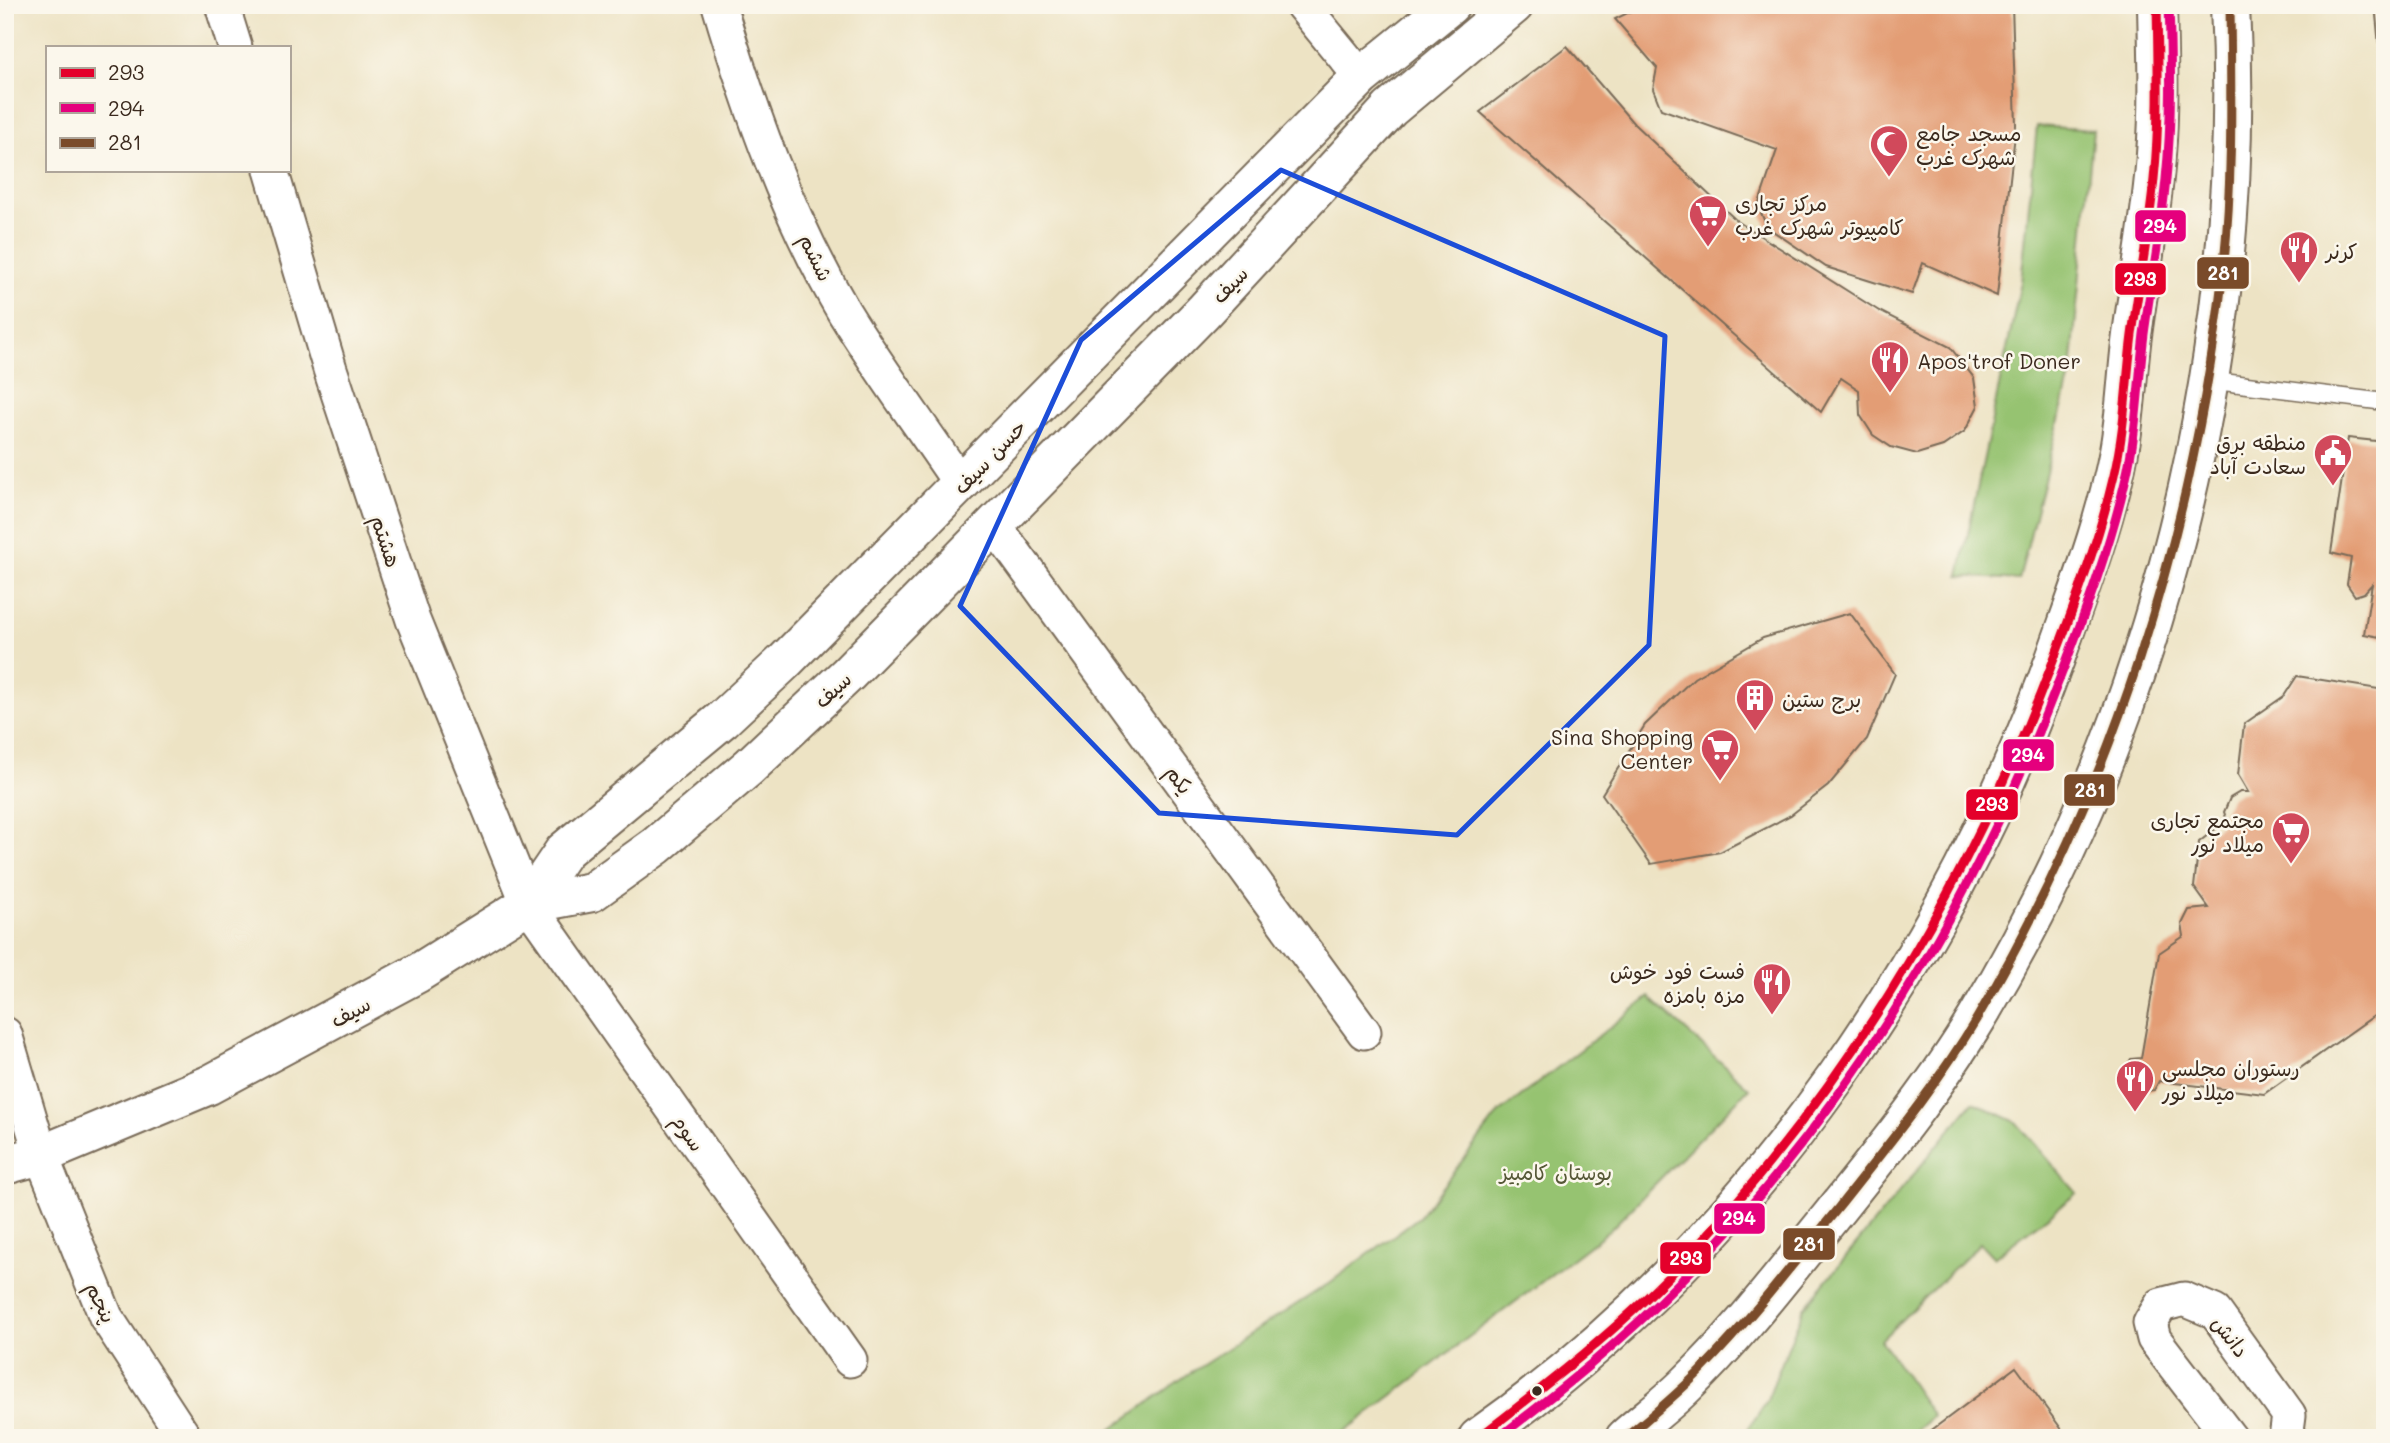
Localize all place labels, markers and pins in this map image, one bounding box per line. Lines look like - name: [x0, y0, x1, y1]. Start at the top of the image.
- place label: مسجد جامع شهرک غرب: [1916, 119, 2021, 171]
- mosque icon: مسجد جامع شهرک غرب: [1868, 123, 1910, 178]
- place label: مرکز تجاری کامپیوتر شهرک غرب: [1735, 189, 1904, 241]
- supermarket icon: مرکز تجاری کامپیوتر شهرک غرب: [1687, 193, 1729, 248]
- restaurant icon: کرنر: [2278, 229, 2320, 284]
- place label: کرنر: [2324, 237, 2358, 264]
- restaurant icon: Apos'trof Doner: [1869, 339, 1911, 394]
- place label: Apos'trof Doner: [1917, 347, 2081, 374]
- place label: منطقه برق سعادت آباد: [2210, 428, 2306, 480]
- public building icon: منطقه برق سعادت آباد: [2312, 432, 2354, 487]
- building icon: برج ستین: [1734, 677, 1776, 732]
- place label: برج ستین: [1782, 685, 1861, 714]
- place label: Sina Shopping Center: [1551, 723, 1693, 774]
- supermarket icon: Sina Shopping Center: [1699, 727, 1741, 782]
- place label: مجتمع تجاری میلاد نور: [2150, 806, 2264, 858]
- supermarket icon: مجتمع تجاری میلاد نور: [2270, 810, 2312, 865]
- place label: فست فود خوش مزه بامزه: [1610, 957, 1745, 1009]
- restaurant icon: فست فود خوش مزه بامزه: [1751, 961, 1793, 1016]
- place label: رستوران مجلسی میلاد نور: [2161, 1054, 2300, 1106]
- restaurant icon: رستوران مجلسی میلاد نور: [2114, 1058, 2156, 1113]
- unlabelled marker: [1530, 1384, 1544, 1398]

